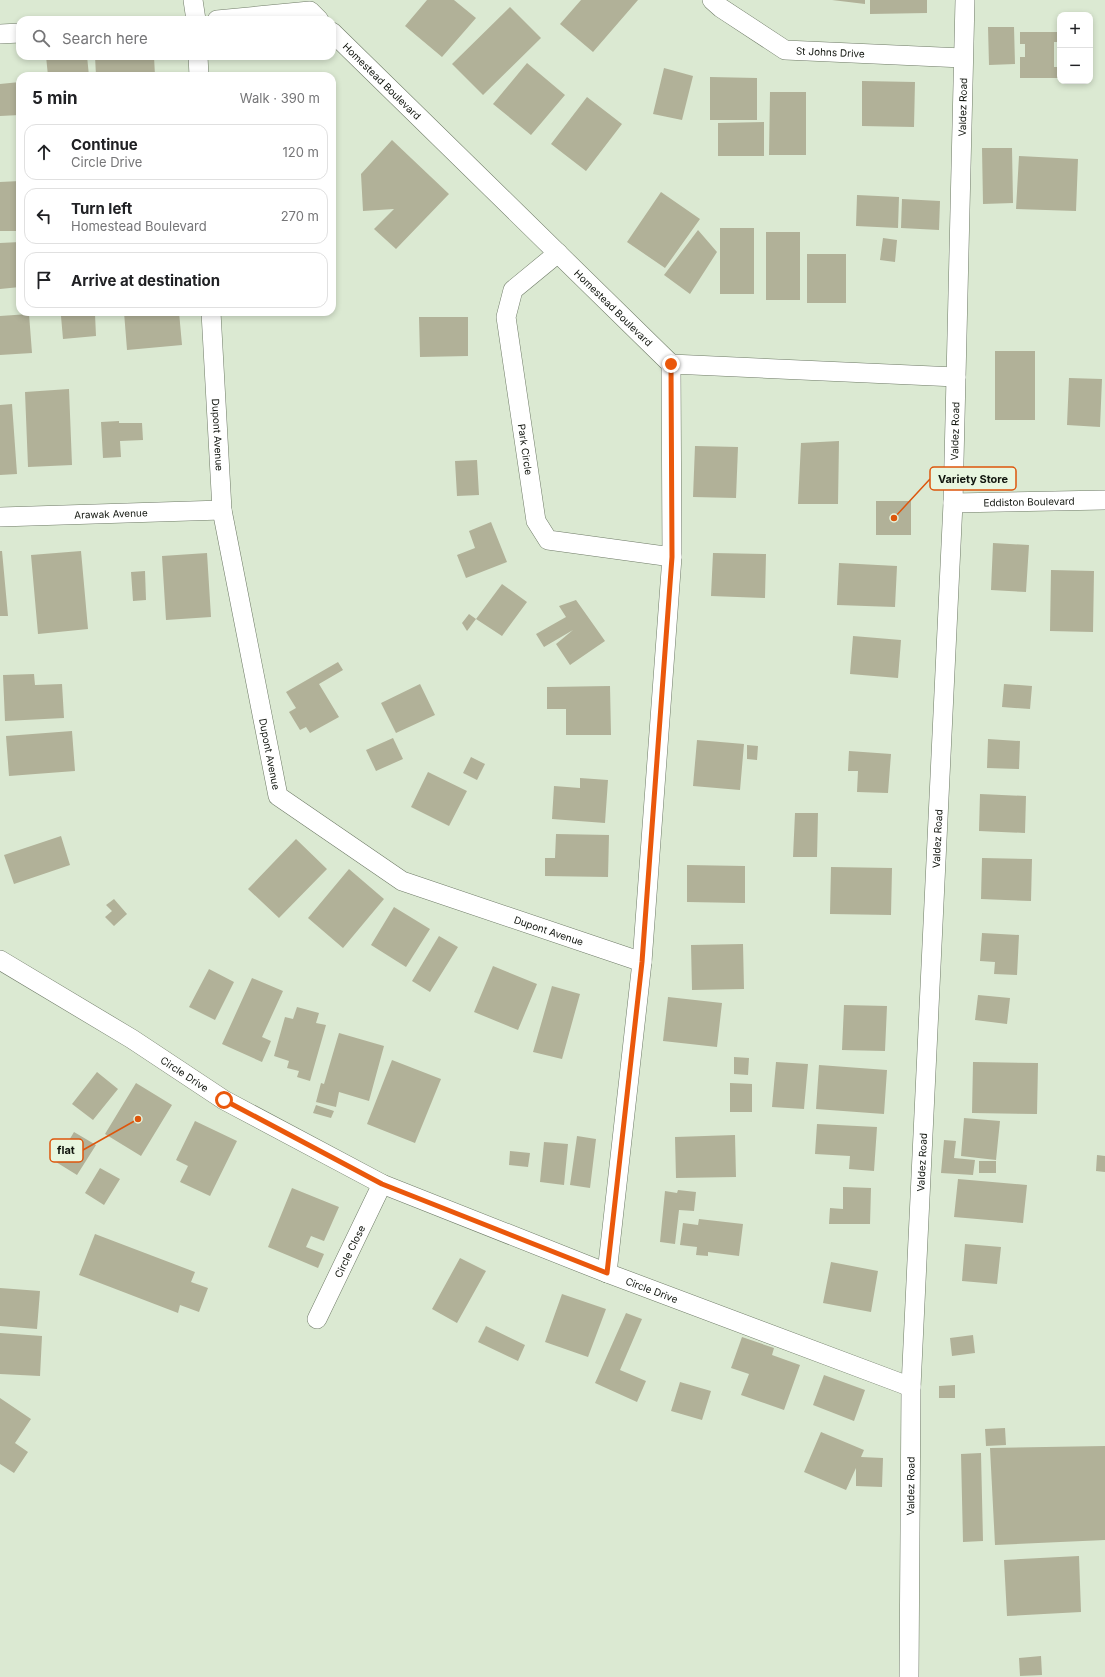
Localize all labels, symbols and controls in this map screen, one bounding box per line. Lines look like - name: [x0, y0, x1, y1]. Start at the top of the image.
- map controls: [1057, 12, 1093, 84]
- button: +: [1057, 12, 1093, 48]
- search box: [16, 16, 336, 60]
- icon: search: [30, 27, 52, 49]
- text: Search here: [62, 29, 148, 48]
- street label: Homestead Boulevard: [340, 40, 424, 122]
- street label: St Johns Drive: [796, 44, 865, 60]
- button: −: [1057, 48, 1093, 84]
- street label: Valdez Road: [956, 78, 969, 137]
- text: 5 min: [32, 88, 78, 108]
- text: Walk · 390 m: [240, 90, 320, 106]
- text: Continue: [71, 135, 138, 154]
- icon: ahead: [33, 141, 55, 163]
- text: 120 m: [283, 144, 319, 160]
- text: Circle Drive: [71, 154, 142, 170]
- text: Turn left: [71, 199, 132, 218]
- icon: left: [33, 205, 55, 227]
- text: 270 m: [281, 208, 319, 224]
- text: Homestead Boulevard: [71, 218, 207, 234]
- street label: Homestead Boulevard: [572, 267, 655, 349]
- icon: arrive: [33, 269, 55, 291]
- text: Arrive at destination: [71, 271, 220, 290]
- route end: [662, 355, 680, 373]
- street label: Dupont Avenue: [210, 398, 226, 471]
- street label: Valdez Road: [948, 402, 961, 461]
- street label: Park Circle: [516, 423, 535, 476]
- callout: Variety Store: [930, 467, 1016, 490]
- text: Variety Store: [938, 472, 1009, 486]
- street label: Eddiston Boulevard: [983, 495, 1075, 508]
- street label: Arawak Avenue: [74, 506, 148, 521]
- street label: Dupont Avenue: [257, 717, 283, 791]
- street label: Valdez Road: [930, 809, 944, 868]
- street label: Dupont Avenue: [513, 913, 585, 948]
- street label: Circle Drive: [158, 1054, 211, 1094]
- route start: [215, 1091, 233, 1109]
- street label: Valdez Road: [914, 1133, 929, 1192]
- callout: flat: [50, 1139, 83, 1162]
- text: flat: [57, 1143, 75, 1157]
- street label: Circle Close: [332, 1223, 367, 1280]
- street label: Circle Drive: [624, 1275, 680, 1305]
- street label: Valdez Road: [904, 1457, 917, 1515]

